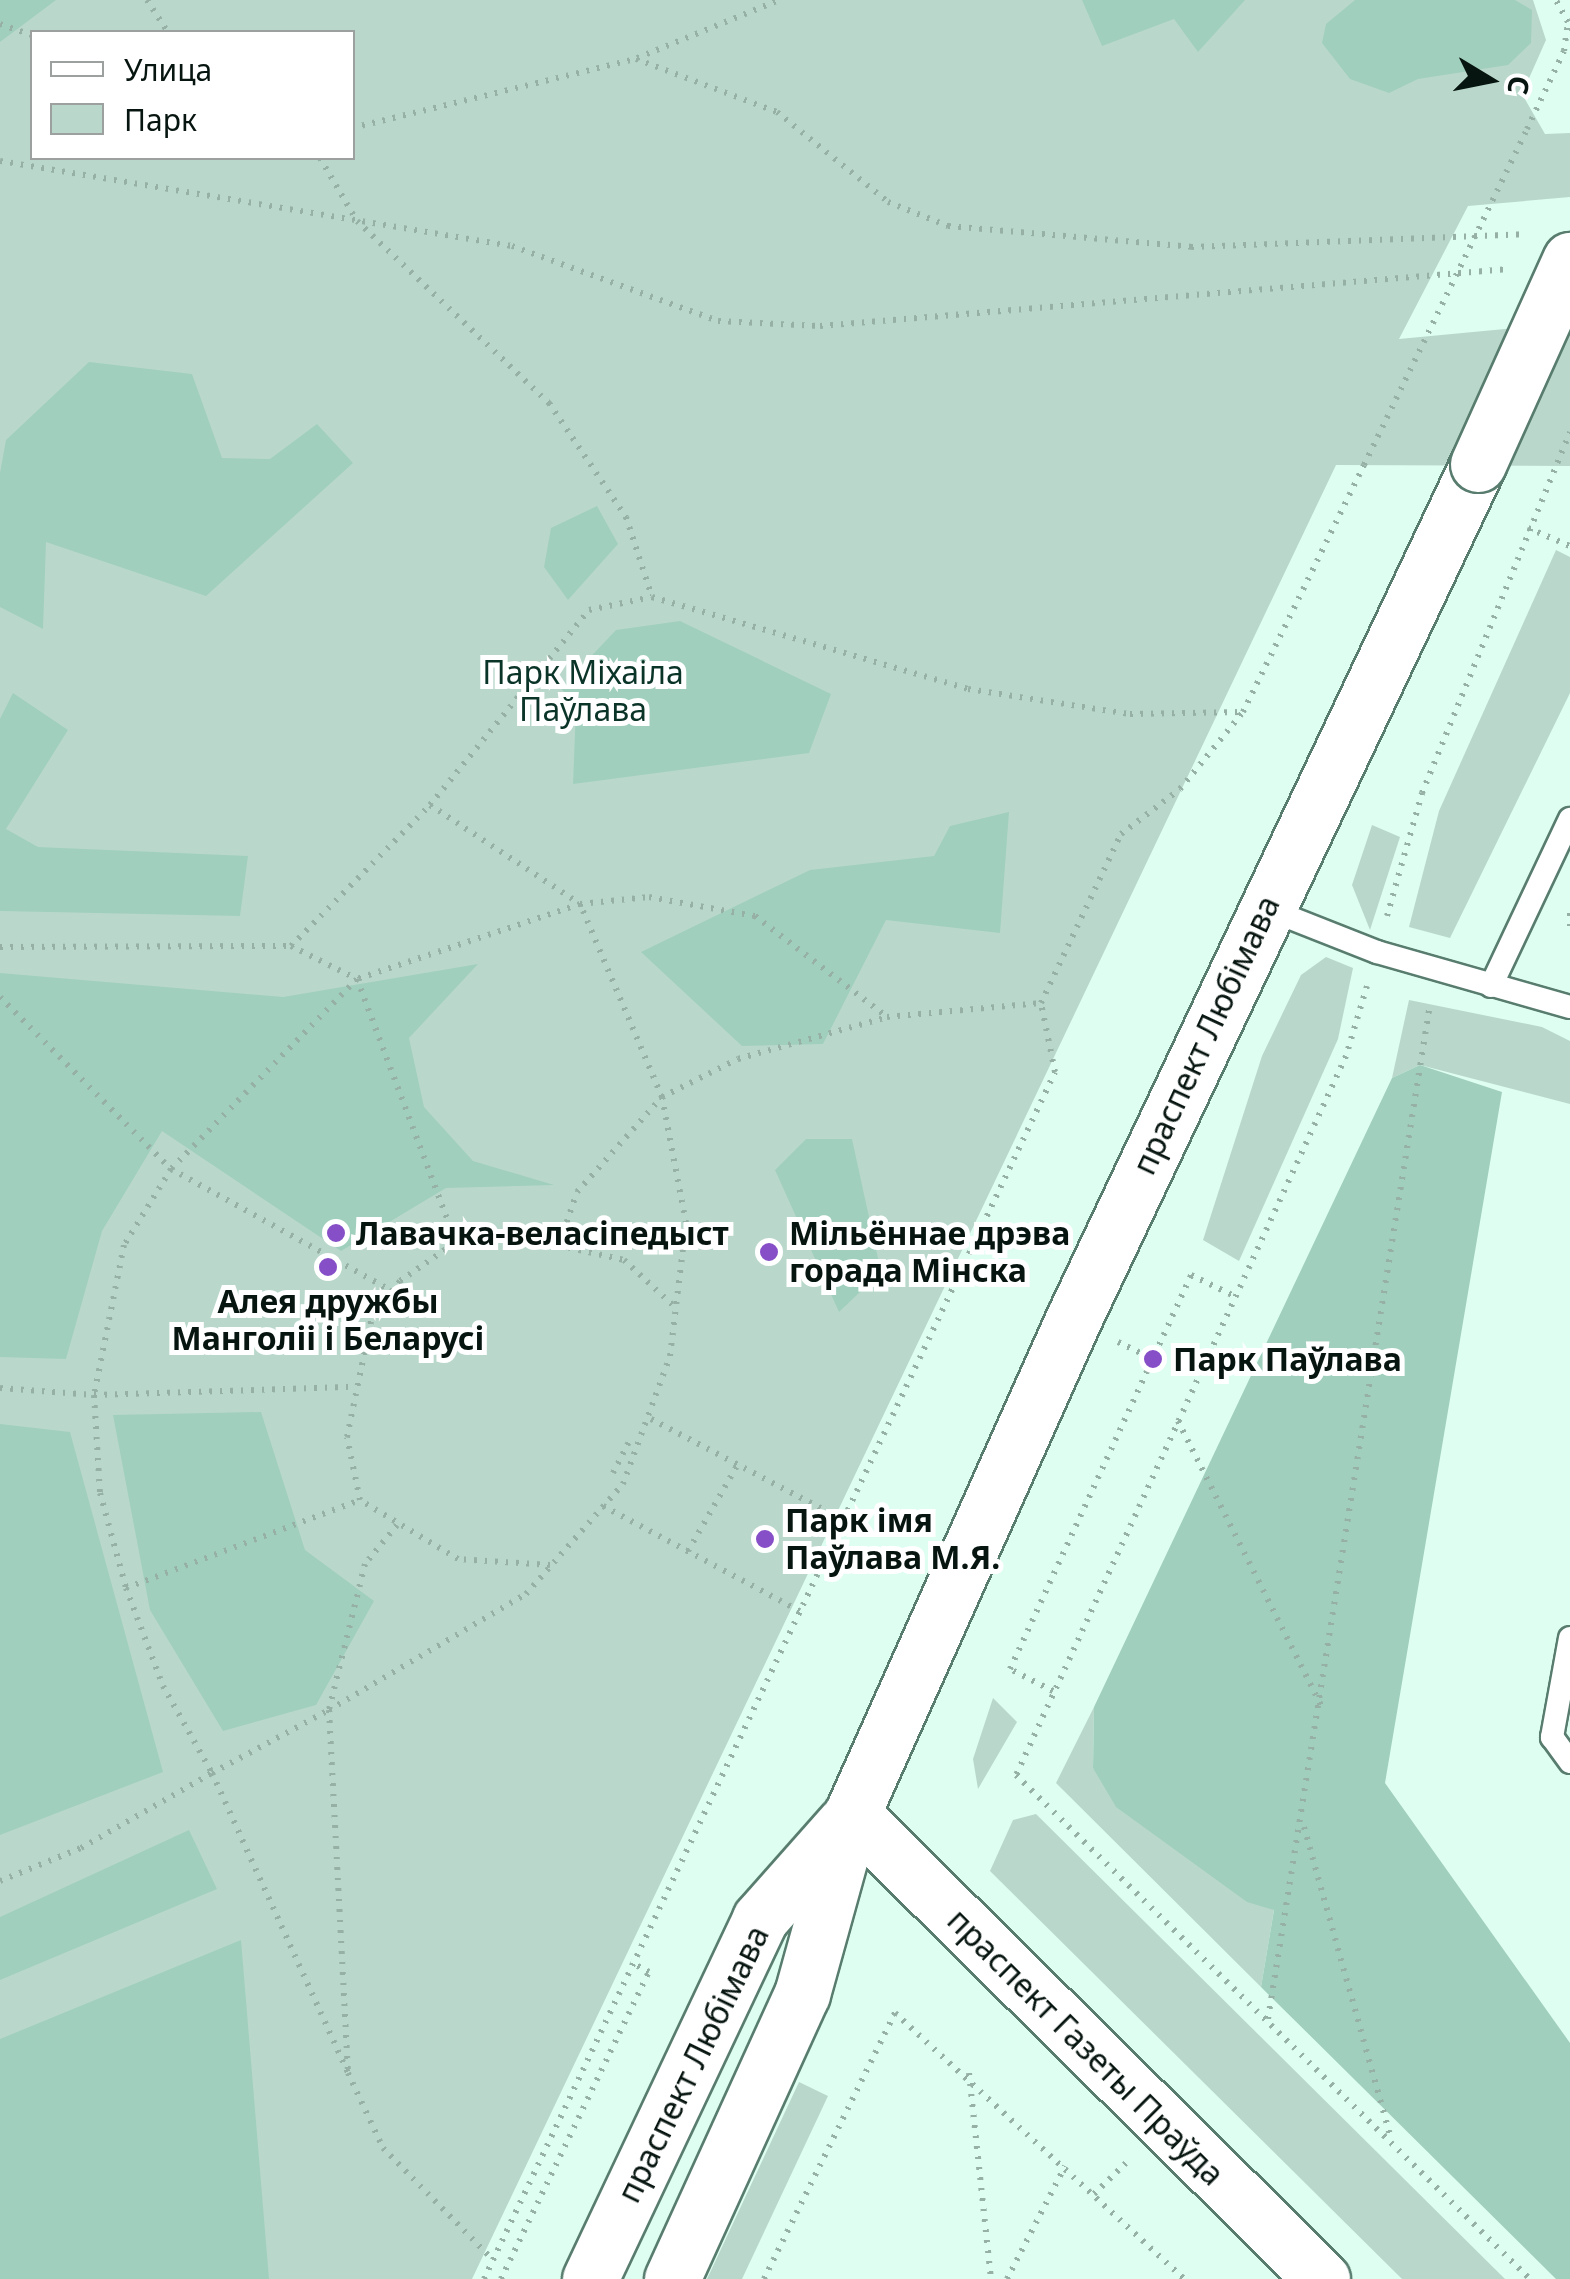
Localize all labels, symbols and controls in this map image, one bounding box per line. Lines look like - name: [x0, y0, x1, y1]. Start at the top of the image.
- legend: [30, 30, 355, 160]
- north arrow: [1440, 30, 1540, 130]
- text: Улица: [124, 49, 212, 90]
- text: С: [1499, 73, 1540, 97]
- text: Парк: [124, 99, 197, 140]
- park label: Парк Міхаіла Паўлава: [482, 654, 684, 729]
- street label: праспект Любімава: [1125, 890, 1287, 1180]
- place label: Лавачка-веласіпедыст: [356, 1214, 729, 1252]
- place label: Мільённае дрэва горада Мінска: [789, 1215, 1070, 1290]
- marker: Лавачка-веласіпедыст: [325, 1222, 347, 1244]
- marker: Мільённае дрэва горада Мінска: [758, 1241, 780, 1263]
- marker: Алея дружбы Манголіі і Беларусі: [317, 1256, 339, 1278]
- place label: Алея дружбы Манголіі і Беларусі: [172, 1283, 484, 1358]
- place label: Парк Паўлава: [1173, 1340, 1402, 1378]
- marker: Парк Паўлава: [1142, 1348, 1164, 1370]
- place label: Парк імя Паўлава М.Я.: [785, 1502, 1000, 1577]
- marker: Парк імя Паўлава М.Я.: [754, 1528, 776, 1550]
- street label: праспект Газеты Праўда: [940, 1901, 1232, 2193]
- street label: праспект Любімава: [609, 1919, 777, 2209]

